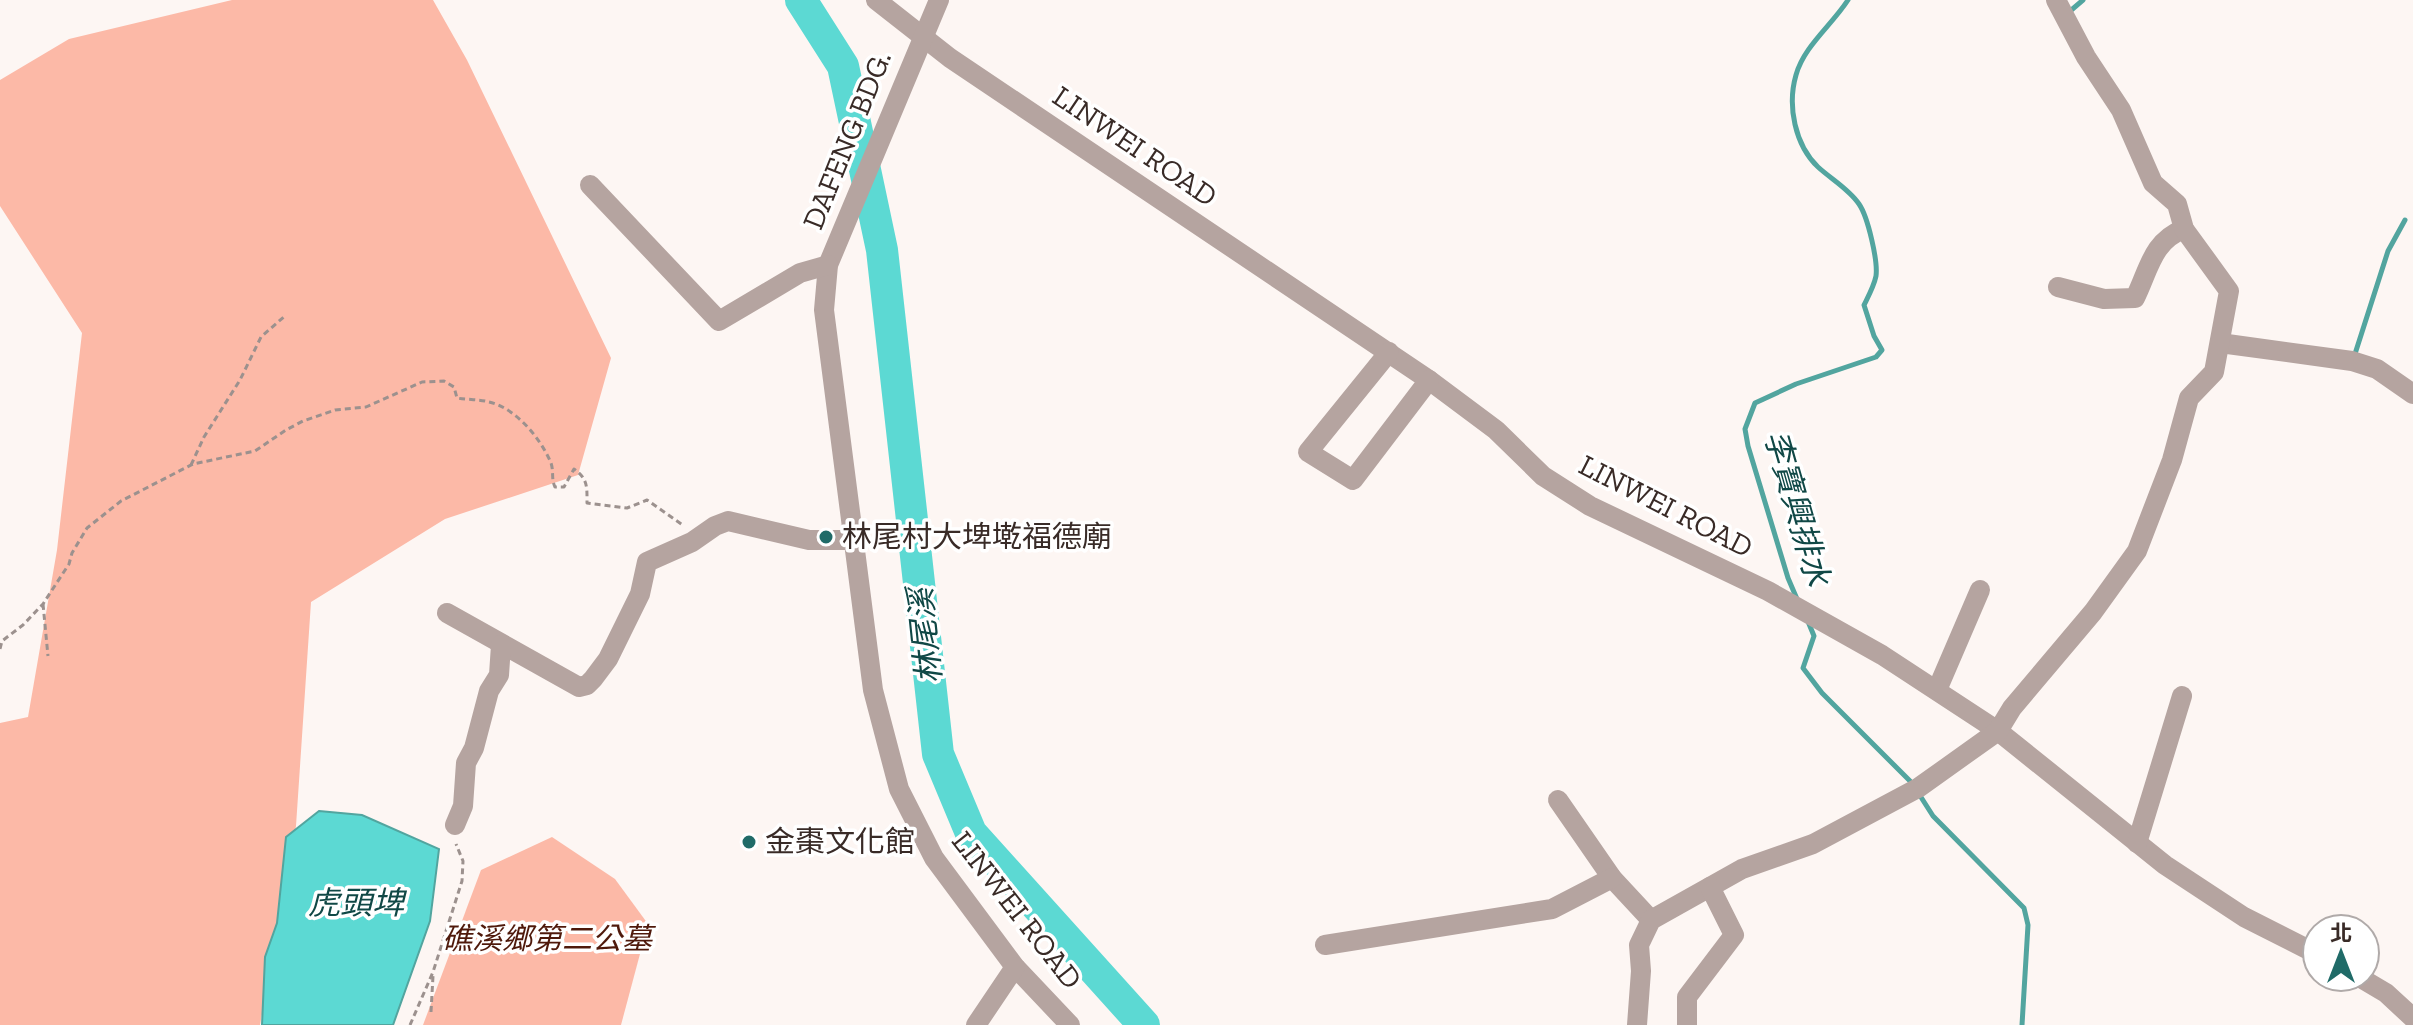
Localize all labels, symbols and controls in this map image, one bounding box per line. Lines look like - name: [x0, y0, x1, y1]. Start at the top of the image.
- street label: DAFENG BDG.: [795, 45, 899, 235]
- street label: LINWEI ROAD: [1046, 78, 1224, 214]
- water label: 李寶興排水: [1757, 426, 1838, 592]
- street label: LINWEI ROAD: [1573, 447, 1759, 565]
- place label: 林尾村大埤墘福德廟: [842, 519, 1112, 555]
- marker: 林尾村大埤墘福德廟: [817, 528, 835, 546]
- water label: 林尾溪: [901, 582, 949, 686]
- place label: 金棗文化館: [765, 824, 915, 860]
- street label: LINWEI ROAD: [944, 824, 1090, 996]
- marker: 金棗文化館: [740, 833, 758, 851]
- water label: 虎頭埤: [308, 884, 408, 922]
- north arrow: [2301, 913, 2381, 993]
- text: 北: [2330, 920, 2352, 947]
- park label: 礁溪鄉第二公墓: [442, 921, 657, 957]

